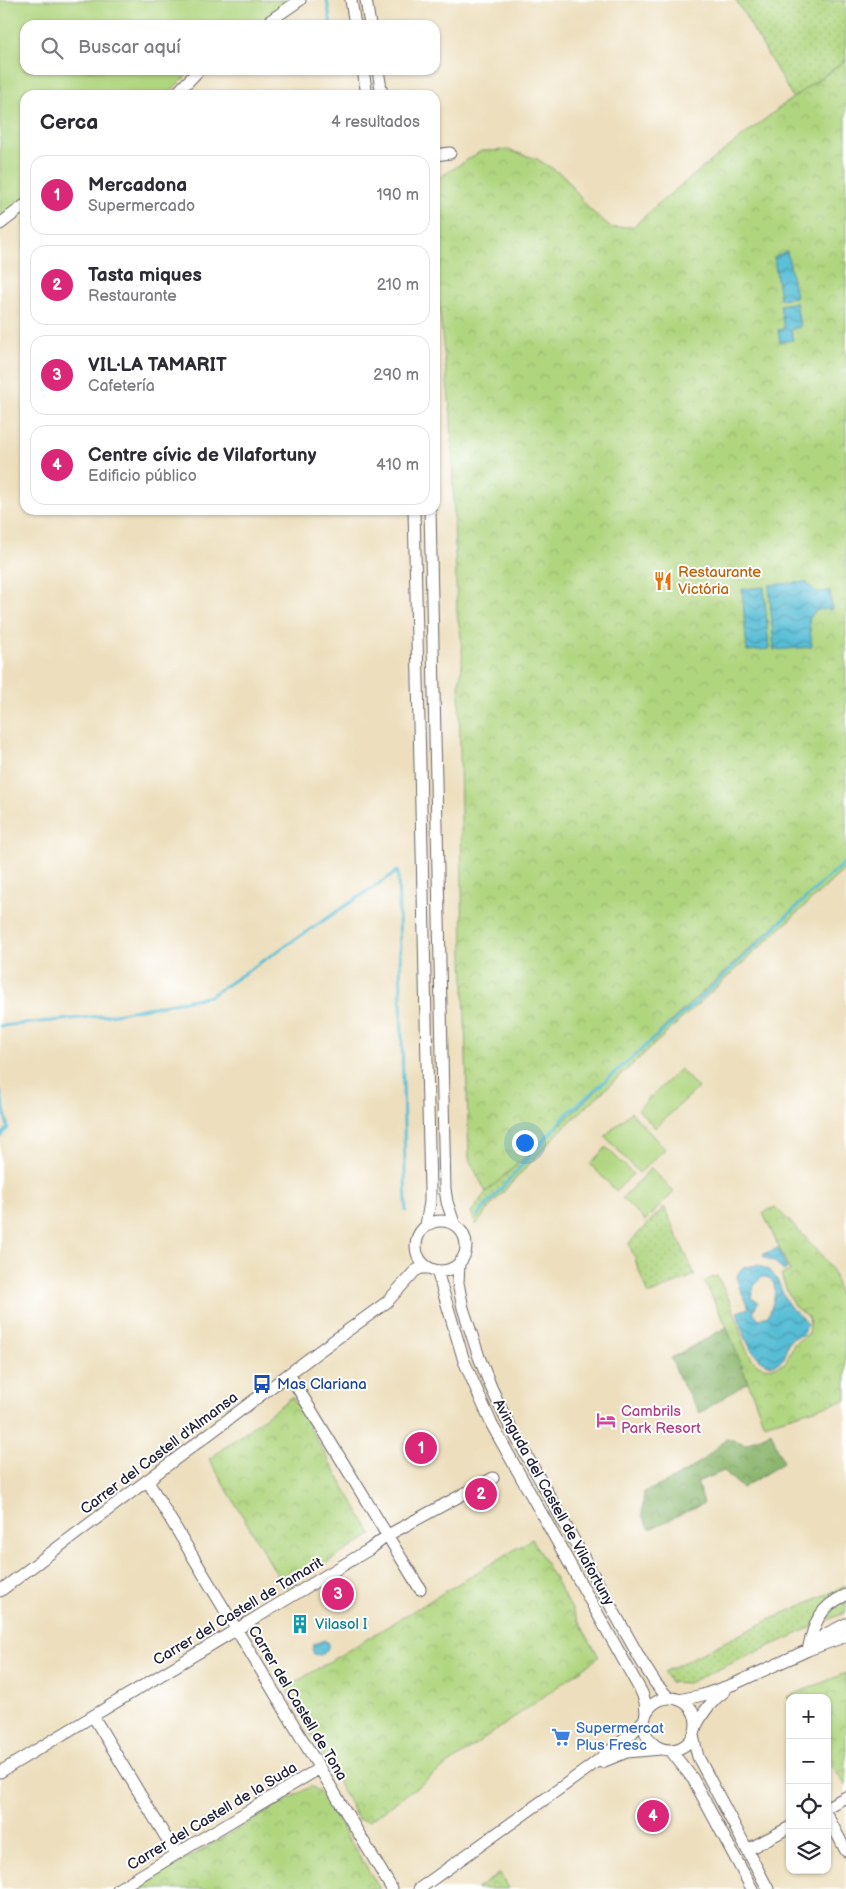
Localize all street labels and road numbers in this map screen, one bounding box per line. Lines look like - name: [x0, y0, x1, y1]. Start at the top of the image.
- street label: Carrer del Castell d'Almansa: [77, 1388, 242, 1519]
- street label: Avinguda del Castell de Vilafortuny: [489, 1396, 619, 1609]
- street label: Carrer del Castell de Tamarit: [150, 1553, 327, 1670]
- street label: Carrer del Castell de Tona: [244, 1622, 351, 1784]
- street label: Carrer del Castell de la Suda: [124, 1758, 301, 1875]

